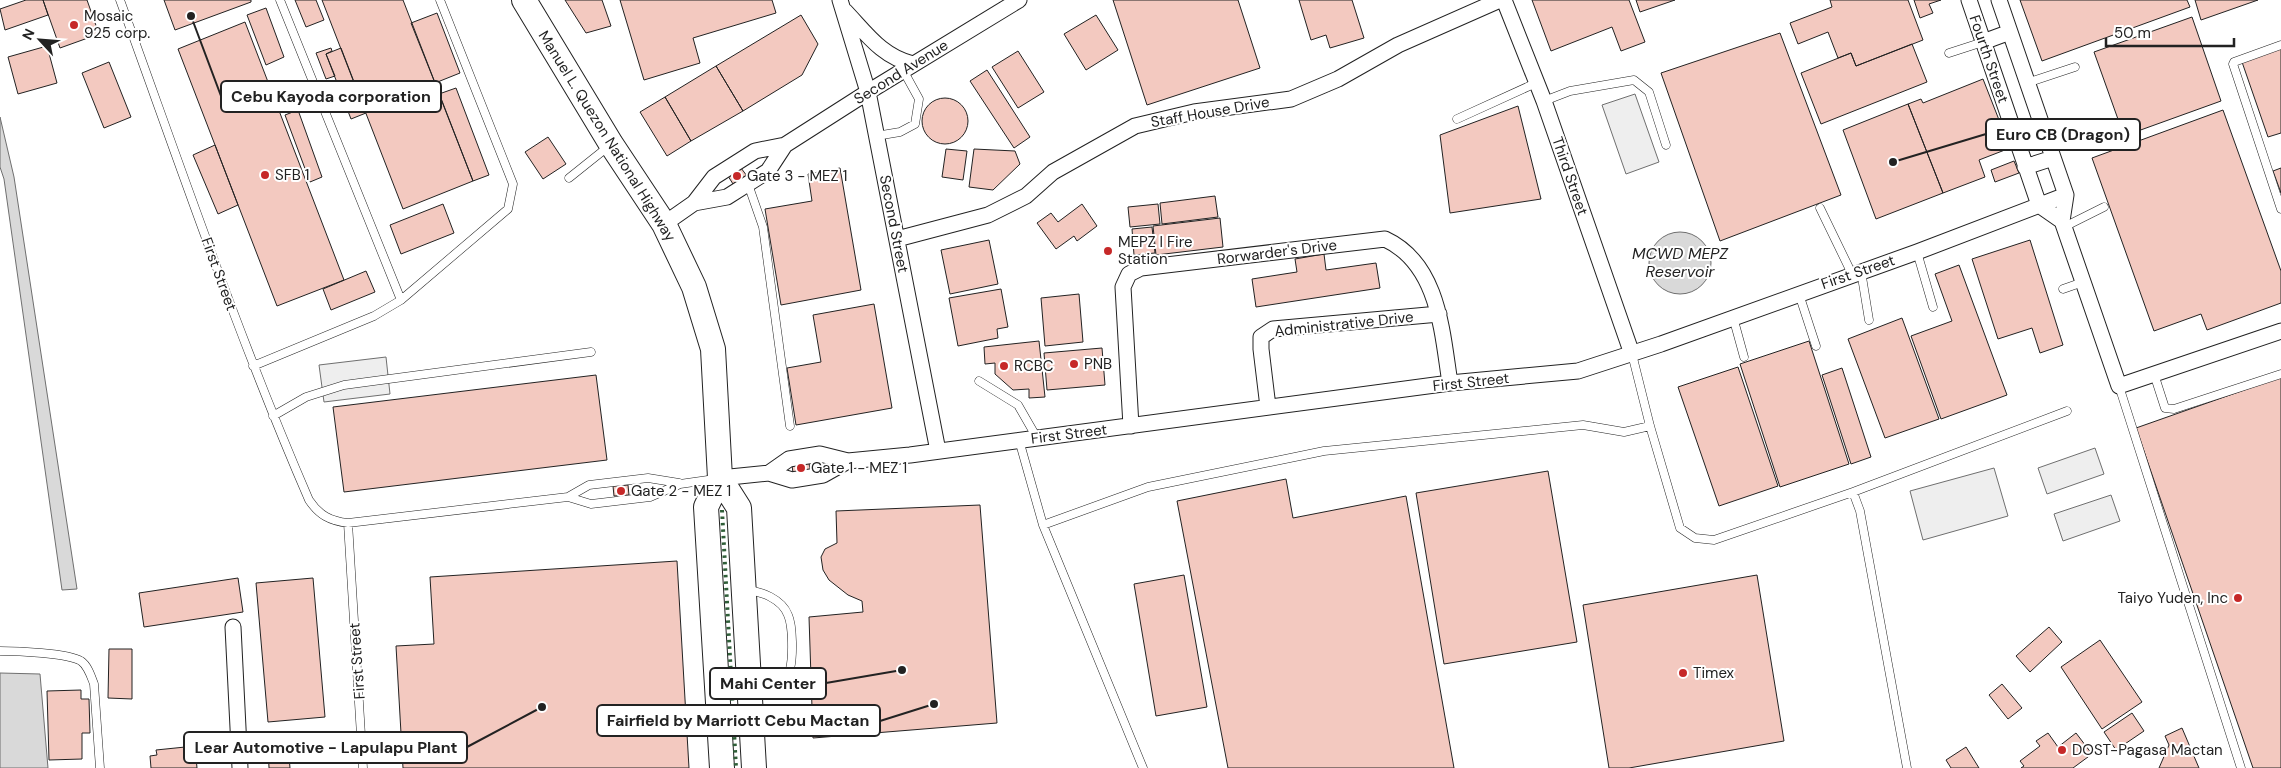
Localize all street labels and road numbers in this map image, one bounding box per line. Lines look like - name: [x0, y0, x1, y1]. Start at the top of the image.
- street label: Fourth Street: [1965, 12, 2013, 106]
- street label: Manuel L. Quezon National Highway: [534, 27, 681, 246]
- street label: Second Avenue: [850, 35, 952, 109]
- street label: Staff House Drive: [1149, 92, 1271, 132]
- street label: Third Street: [1547, 134, 1593, 218]
- street label: Second Street: [875, 173, 913, 275]
- street label: First Street: [196, 235, 242, 314]
- street label: Rorwarder's Drive: [1216, 235, 1338, 269]
- street label: First Street: [1818, 250, 1898, 294]
- street label: Administrative Drive: [1273, 307, 1415, 341]
- street label: First Street: [1432, 368, 1510, 396]
- street label: First Street: [1030, 419, 1108, 449]
- street label: First Street: [344, 622, 370, 700]

